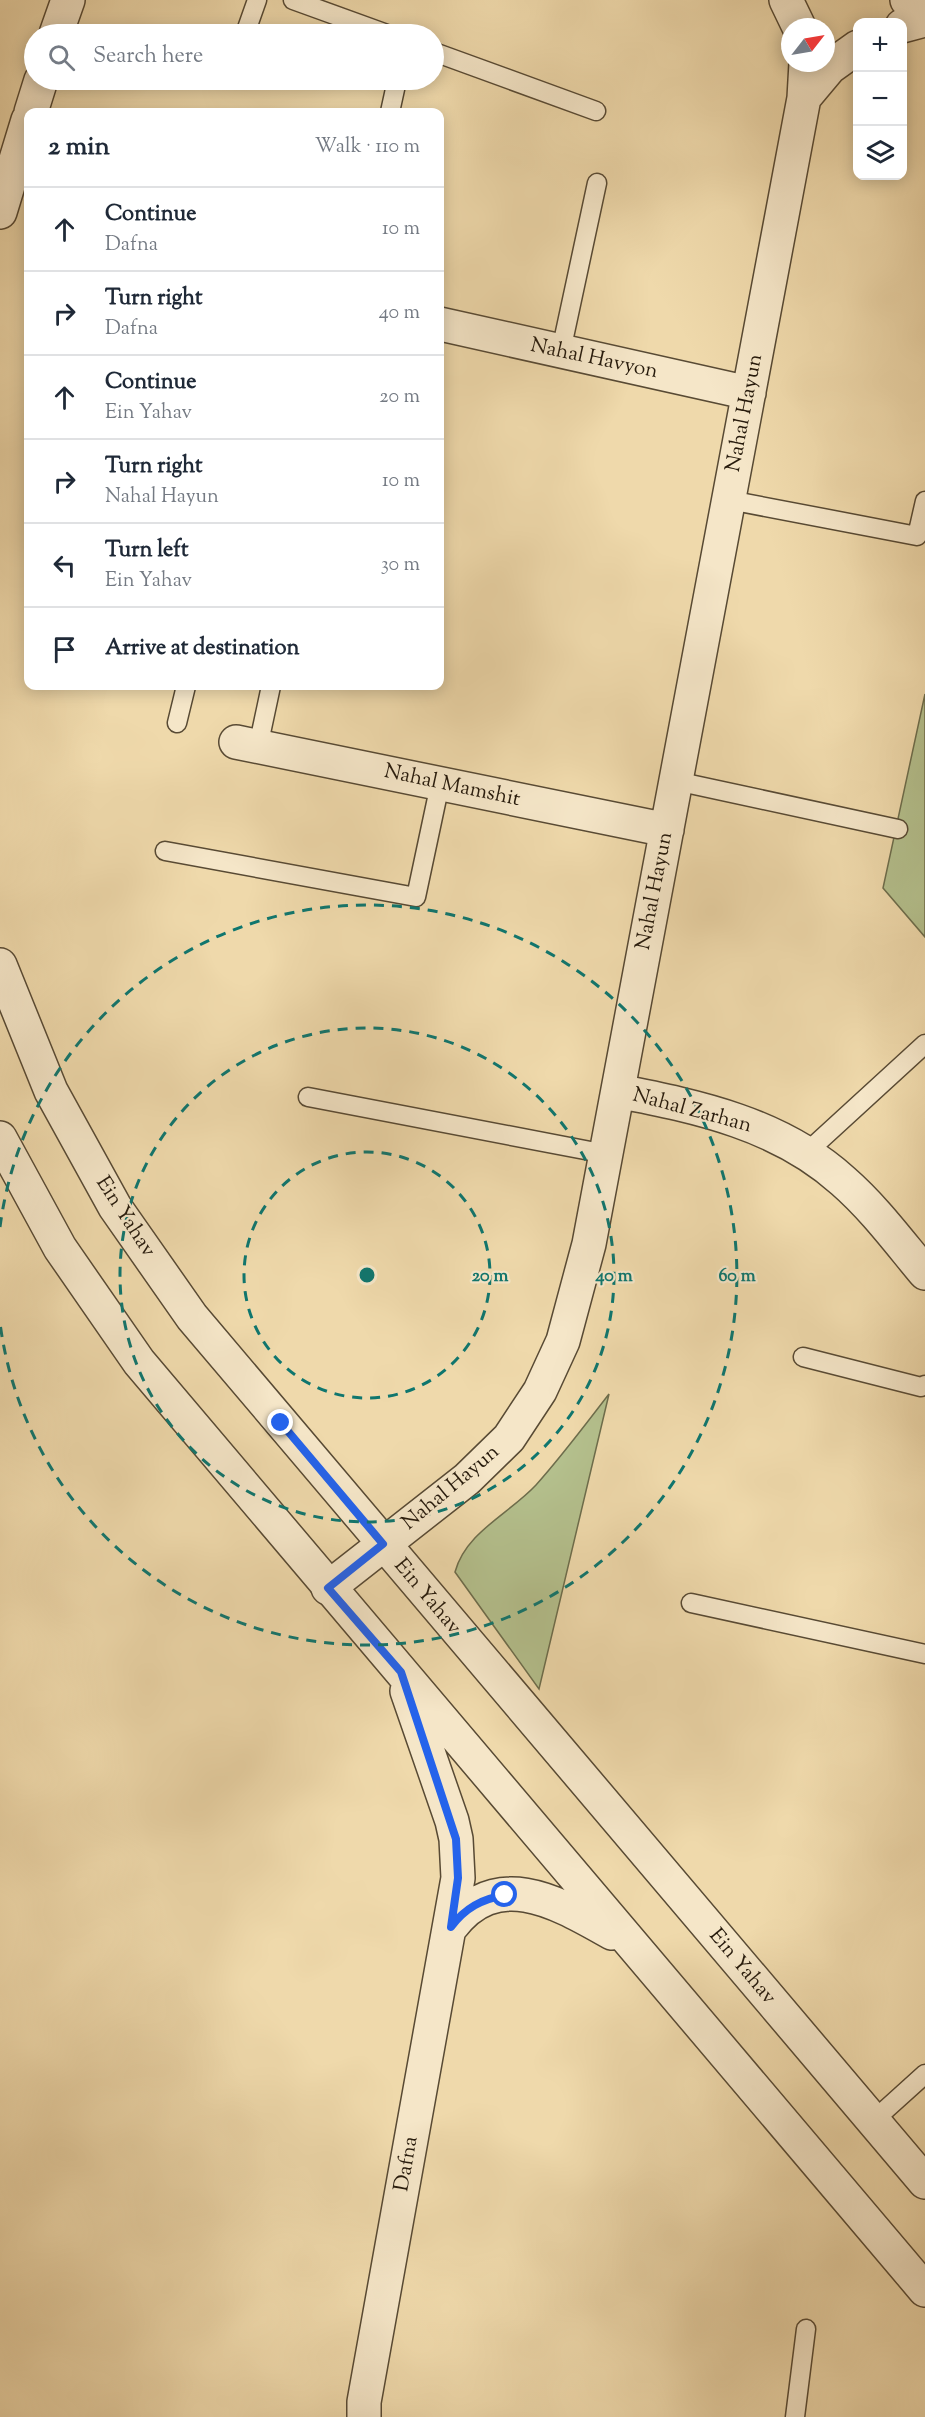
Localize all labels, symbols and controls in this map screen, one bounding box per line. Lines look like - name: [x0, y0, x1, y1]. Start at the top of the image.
- north arrow: [781, 18, 835, 72]
- map controls: [853, 18, 907, 180]
- button: +: [853, 18, 907, 72]
- search box: [24, 24, 444, 90]
- icon: search: [45, 41, 78, 74]
- text: Search here: [93, 41, 203, 73]
- button: −: [853, 72, 907, 126]
- button: layers: [853, 126, 907, 180]
- text: 2 min: [48, 129, 110, 166]
- text: Walk · 110 m: [315, 133, 420, 162]
- text: Continue: [105, 199, 196, 231]
- icon: ahead: [48, 213, 81, 246]
- text: 10 m: [382, 215, 420, 244]
- text: Dafna: [105, 231, 158, 260]
- text: Turn right: [105, 283, 202, 315]
- icon: right: [48, 297, 81, 330]
- text: 40 m: [379, 299, 420, 328]
- text: Dafna: [105, 315, 158, 344]
- street label: Nahal Havyon: [527, 331, 661, 387]
- street label: Nahal Hayun: [719, 351, 771, 475]
- text: Continue: [105, 367, 196, 399]
- icon: ahead: [48, 381, 81, 414]
- text: 20 m: [379, 383, 420, 412]
- text: Ein Yahav: [105, 399, 192, 428]
- text: Turn right: [105, 451, 202, 483]
- icon: right: [48, 465, 81, 498]
- text: 10 m: [382, 467, 420, 496]
- text: Nahal Hayun: [105, 483, 219, 512]
- text: Turn left: [105, 535, 188, 567]
- icon: left: [48, 549, 81, 582]
- text: 30 m: [381, 551, 420, 580]
- text: Ein Yahav: [105, 567, 192, 596]
- icon: arrive: [48, 633, 81, 666]
- text: Arrive at destination: [105, 633, 300, 665]
- street label: Nahal Mamshit: [381, 757, 523, 815]
- street label: Nahal Hayun: [629, 829, 681, 953]
- street label: Nahal Zarhan: [629, 1081, 755, 1141]
- street label: Ein Yahav: [88, 1170, 162, 1264]
- text: 20 m: [472, 1264, 508, 1290]
- text: 40 m: [594, 1264, 633, 1290]
- text: 60 m: [718, 1264, 756, 1290]
- centre of rings: [357, 1265, 377, 1285]
- route end: [267, 1409, 293, 1435]
- street label: Nahal Hayun: [396, 1438, 506, 1538]
- street label: Ein Yahav: [386, 1552, 468, 1642]
- route start: [491, 1881, 517, 1907]
- street label: Ein Yahav: [701, 1922, 783, 2012]
- street label: Dafna: [387, 2134, 427, 2194]

